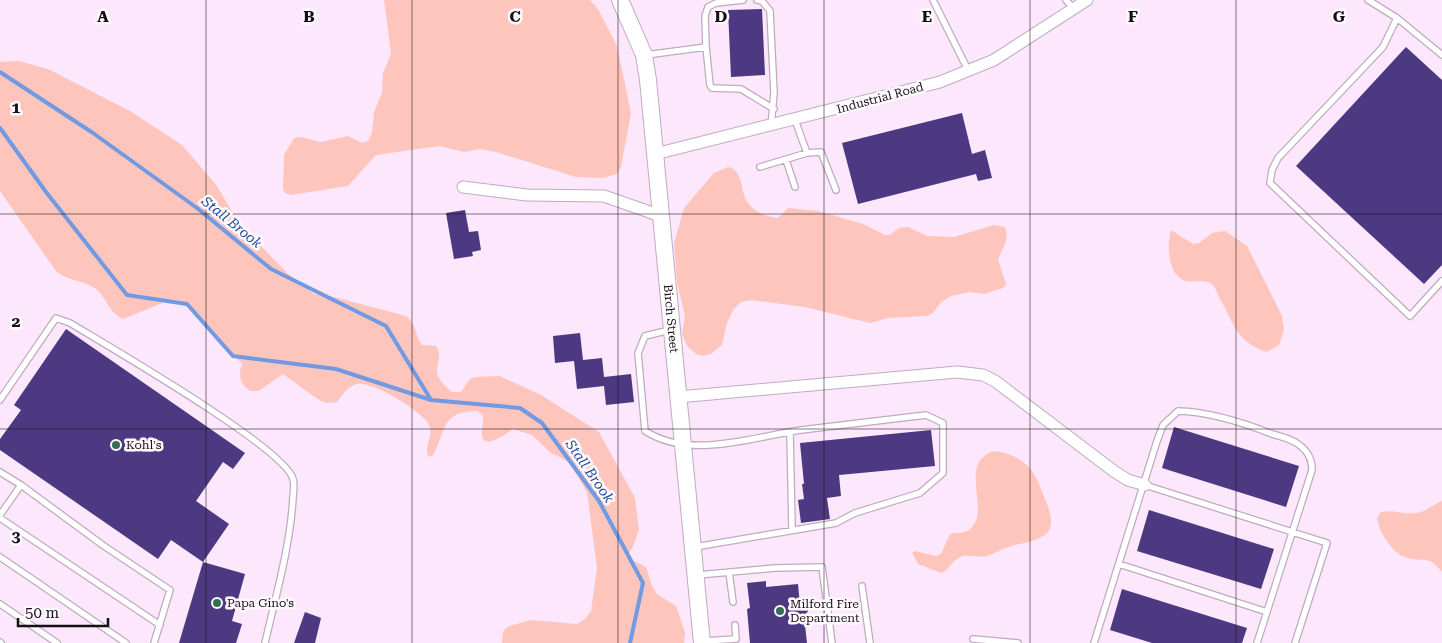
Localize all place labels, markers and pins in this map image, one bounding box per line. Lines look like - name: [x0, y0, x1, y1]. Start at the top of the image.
- place label: Kohl's: [126, 438, 162, 452]
- marker: Kohl's: [110, 439, 122, 451]
- place label: Papa Gino's: [227, 596, 294, 610]
- marker: Papa Gino's: [211, 597, 223, 609]
- place label: Milford Fire Department: [790, 597, 860, 625]
- marker: Milford Fire Department: [774, 605, 786, 617]

